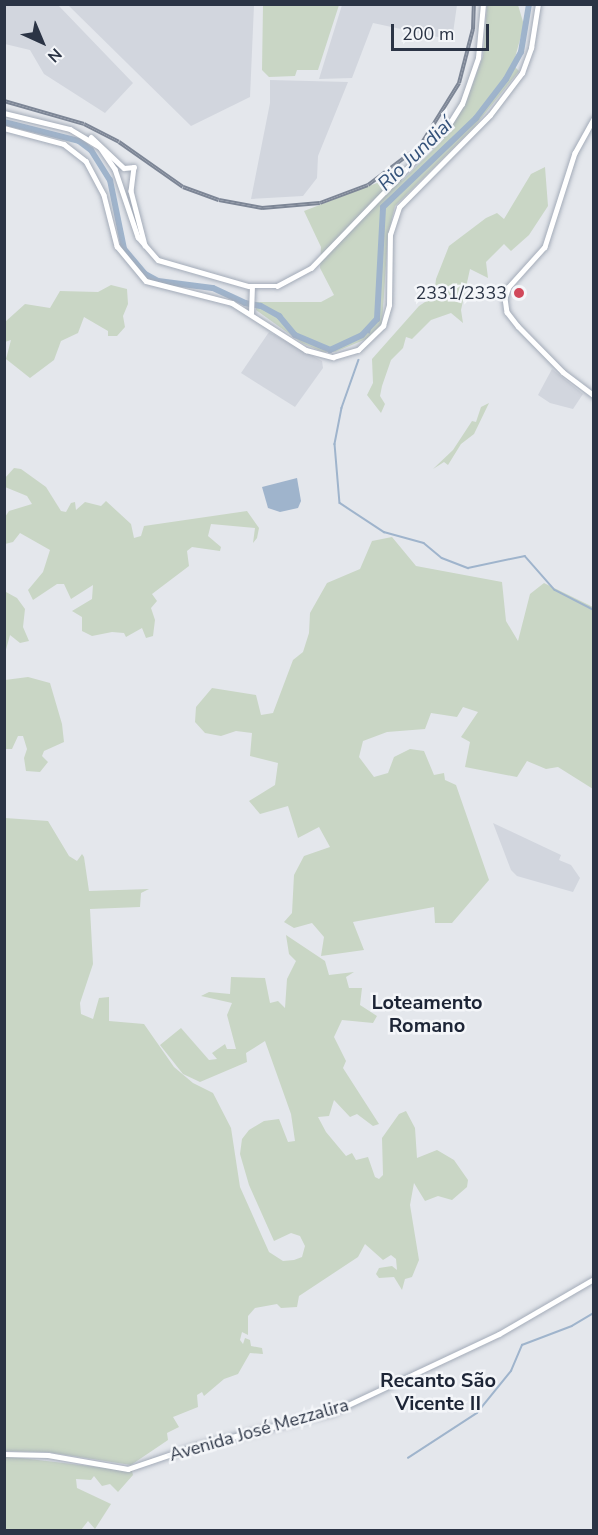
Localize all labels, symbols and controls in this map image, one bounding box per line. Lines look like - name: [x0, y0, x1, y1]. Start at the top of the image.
- north arrow: [12, 12, 72, 72]
- scale bar: [394, 12, 492, 50]
- text: 200 m: [402, 22, 454, 46]
- text: N: [43, 43, 66, 67]
- water label: Rio Jundiaí: [373, 112, 457, 196]
- place label: 2331/2333: [416, 282, 507, 304]
- marker: 2331/2333: [512, 286, 526, 300]
- district label: Loteamento Romano: [371, 991, 483, 1038]
- district label: Recanto São Vicente II: [380, 1368, 496, 1415]
- street label: Avenida José Mezzalira: [167, 1394, 351, 1466]

